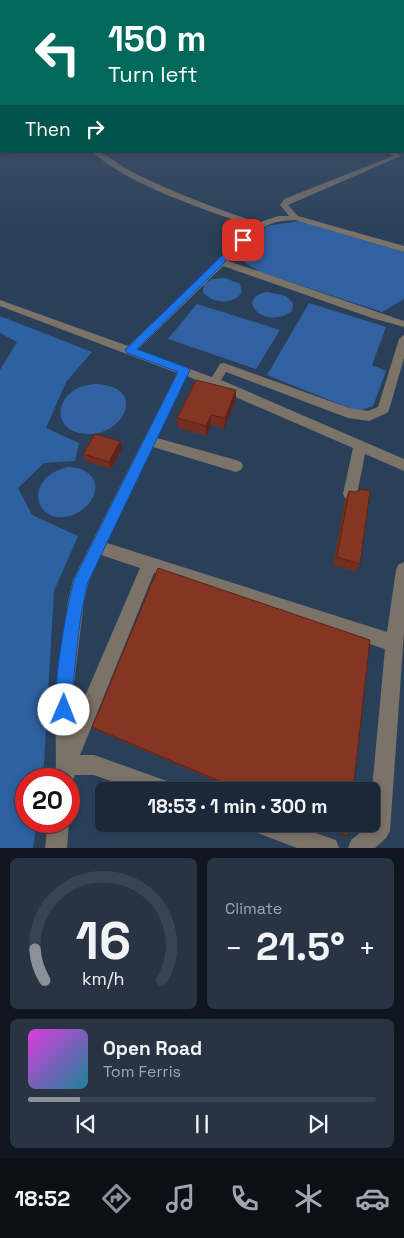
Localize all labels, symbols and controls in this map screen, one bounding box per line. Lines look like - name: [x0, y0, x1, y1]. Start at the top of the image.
- text: 150 m: [108, 17, 206, 61]
- icon: left: [25, 20, 90, 85]
- text: Turn left: [108, 60, 198, 88]
- icon: right: [81, 115, 109, 143]
- text: Then: [25, 117, 71, 142]
- pin: [222, 219, 264, 261]
- icon: arrive: [229, 226, 257, 254]
- position arrow: [37, 683, 89, 735]
- speed limit sign: 20: [15, 768, 80, 833]
- text: 18:53 · 1 min · 300 m: [148, 794, 327, 819]
- text: Climate: [225, 898, 282, 919]
- text: 16: [76, 908, 131, 974]
- text: 21.5°: [256, 923, 345, 971]
- text: −: [225, 930, 242, 966]
- text: +: [359, 930, 376, 966]
- text: km/h: [82, 967, 125, 990]
- text: Open Road: [103, 1036, 202, 1061]
- text: Tom Ferris: [103, 1061, 181, 1082]
- icon: previous: [72, 1110, 100, 1138]
- icon: pause: [188, 1110, 216, 1138]
- icon: next: [304, 1110, 332, 1138]
- icon: directions: [99, 1181, 134, 1216]
- icon: music: [163, 1181, 198, 1216]
- icon: phone: [227, 1181, 262, 1216]
- icon: climate: [291, 1181, 326, 1216]
- icon: car: [355, 1181, 390, 1216]
- text: 18:52: [14, 1184, 70, 1212]

